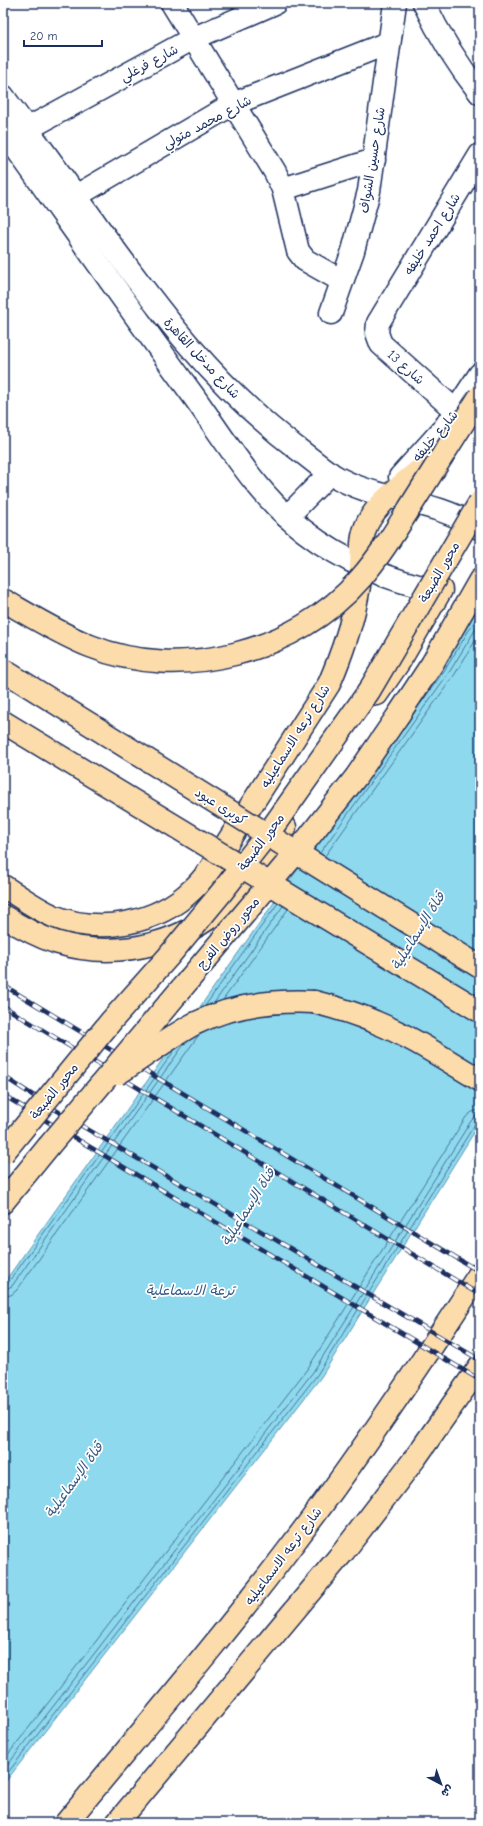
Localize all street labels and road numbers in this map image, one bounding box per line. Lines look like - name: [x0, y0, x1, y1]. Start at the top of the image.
- street label: شارع فرغلي: [117, 41, 182, 88]
- street label: شارع محمد متولي: [160, 92, 256, 155]
- street label: شارع حسين الشواف: [356, 106, 390, 214]
- street label: شارع احمد خليفه: [401, 190, 465, 279]
- street label: شارع مدخل القاهرة: [159, 315, 243, 403]
- street label: شارع 13: [383, 347, 427, 389]
- street label: شارع خليفه: [409, 407, 462, 466]
- street label: محور الضبعة: [416, 539, 463, 606]
- street label: شارع ترعه الاسماعيليه: [257, 682, 334, 791]
- street label: كوبرى عبود: [192, 784, 250, 829]
- street label: محور الضبعة: [235, 810, 288, 874]
- street label: محور روض الفرج: [194, 894, 264, 973]
- street label: محور الضبعة: [27, 1060, 82, 1123]
- street label: شارع ترعه الاسماعيليه: [241, 1504, 326, 1609]

